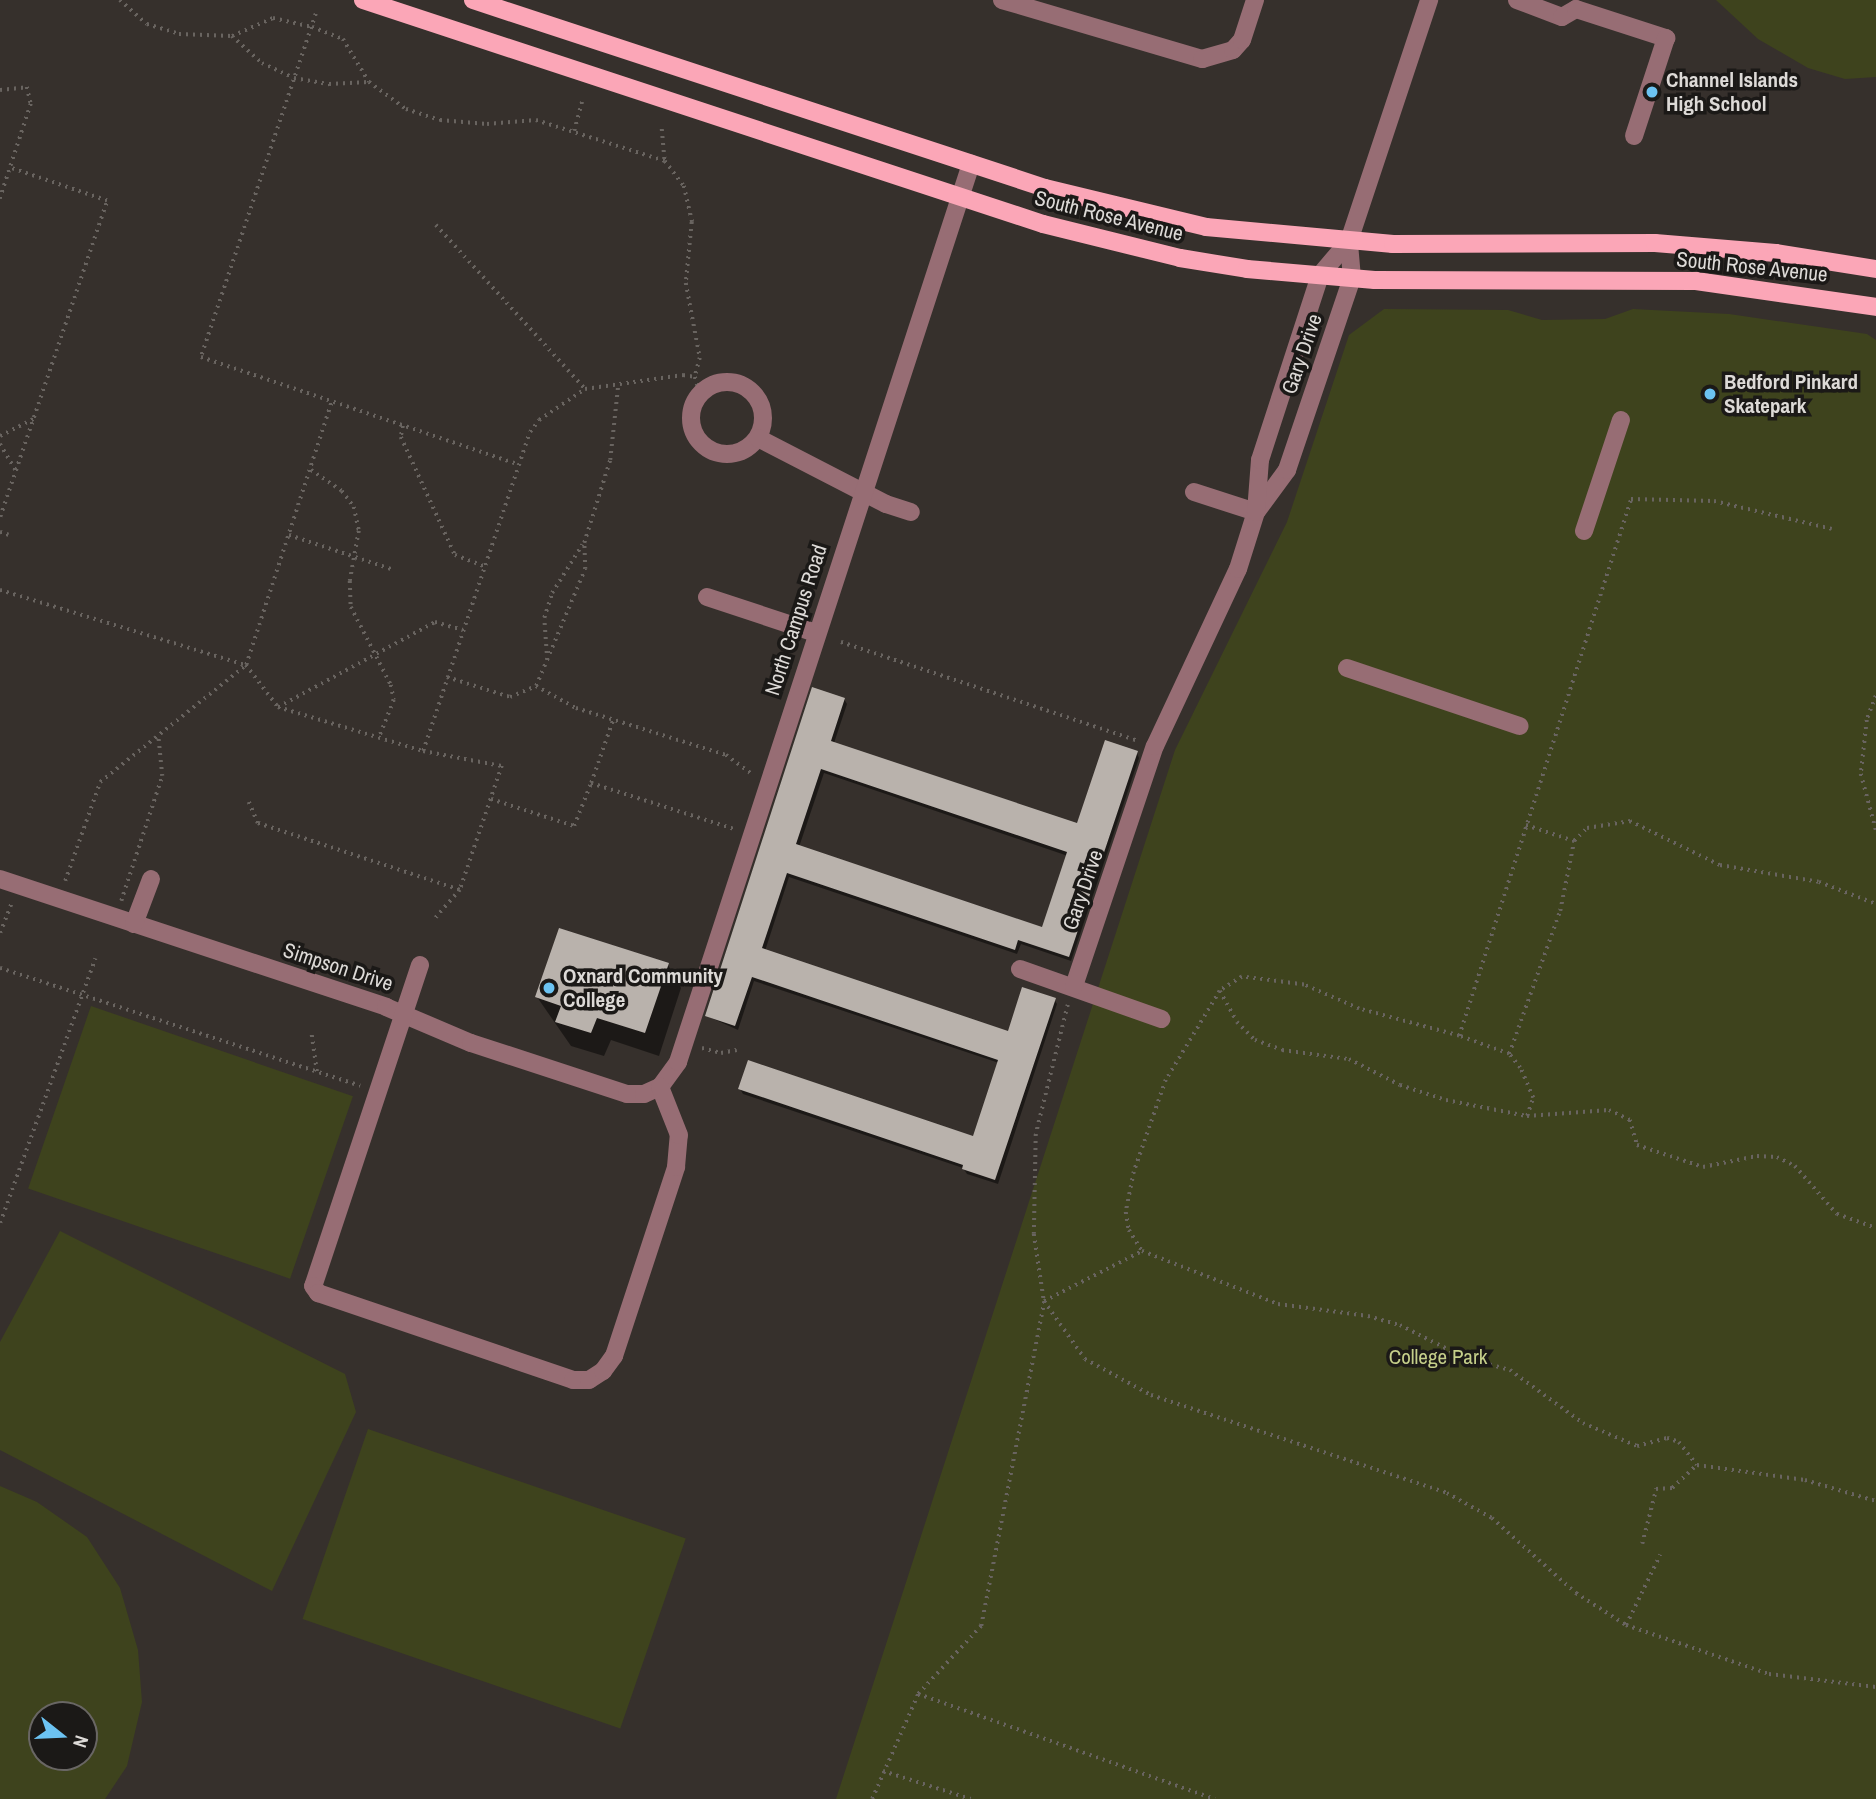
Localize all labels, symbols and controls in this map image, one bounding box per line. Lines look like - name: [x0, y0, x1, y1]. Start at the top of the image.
- place label: Channel Islands High School: [1666, 67, 1798, 117]
- marker: Channel Islands High School: [1644, 84, 1660, 100]
- street label: South Rose Avenue: [1032, 185, 1186, 247]
- street label: South Rose Avenue: [1675, 246, 1829, 288]
- street label: Gary Drive: [1277, 311, 1327, 397]
- place label: Bedford Pinkard Skatepark: [1724, 369, 1858, 419]
- marker: Bedford Pinkard Skatepark: [1702, 386, 1718, 402]
- street label: North Campus Road: [760, 541, 832, 699]
- street label: Gary Drive: [1058, 847, 1108, 933]
- street label: Simpson Drive: [280, 937, 396, 997]
- place label: Oxnard Community College: [563, 963, 723, 1013]
- marker: Oxnard Community College: [541, 980, 557, 996]
- park label: College Park: [1389, 1344, 1487, 1370]
- north arrow: [28, 1701, 98, 1771]
- text: N: [67, 1733, 95, 1751]

